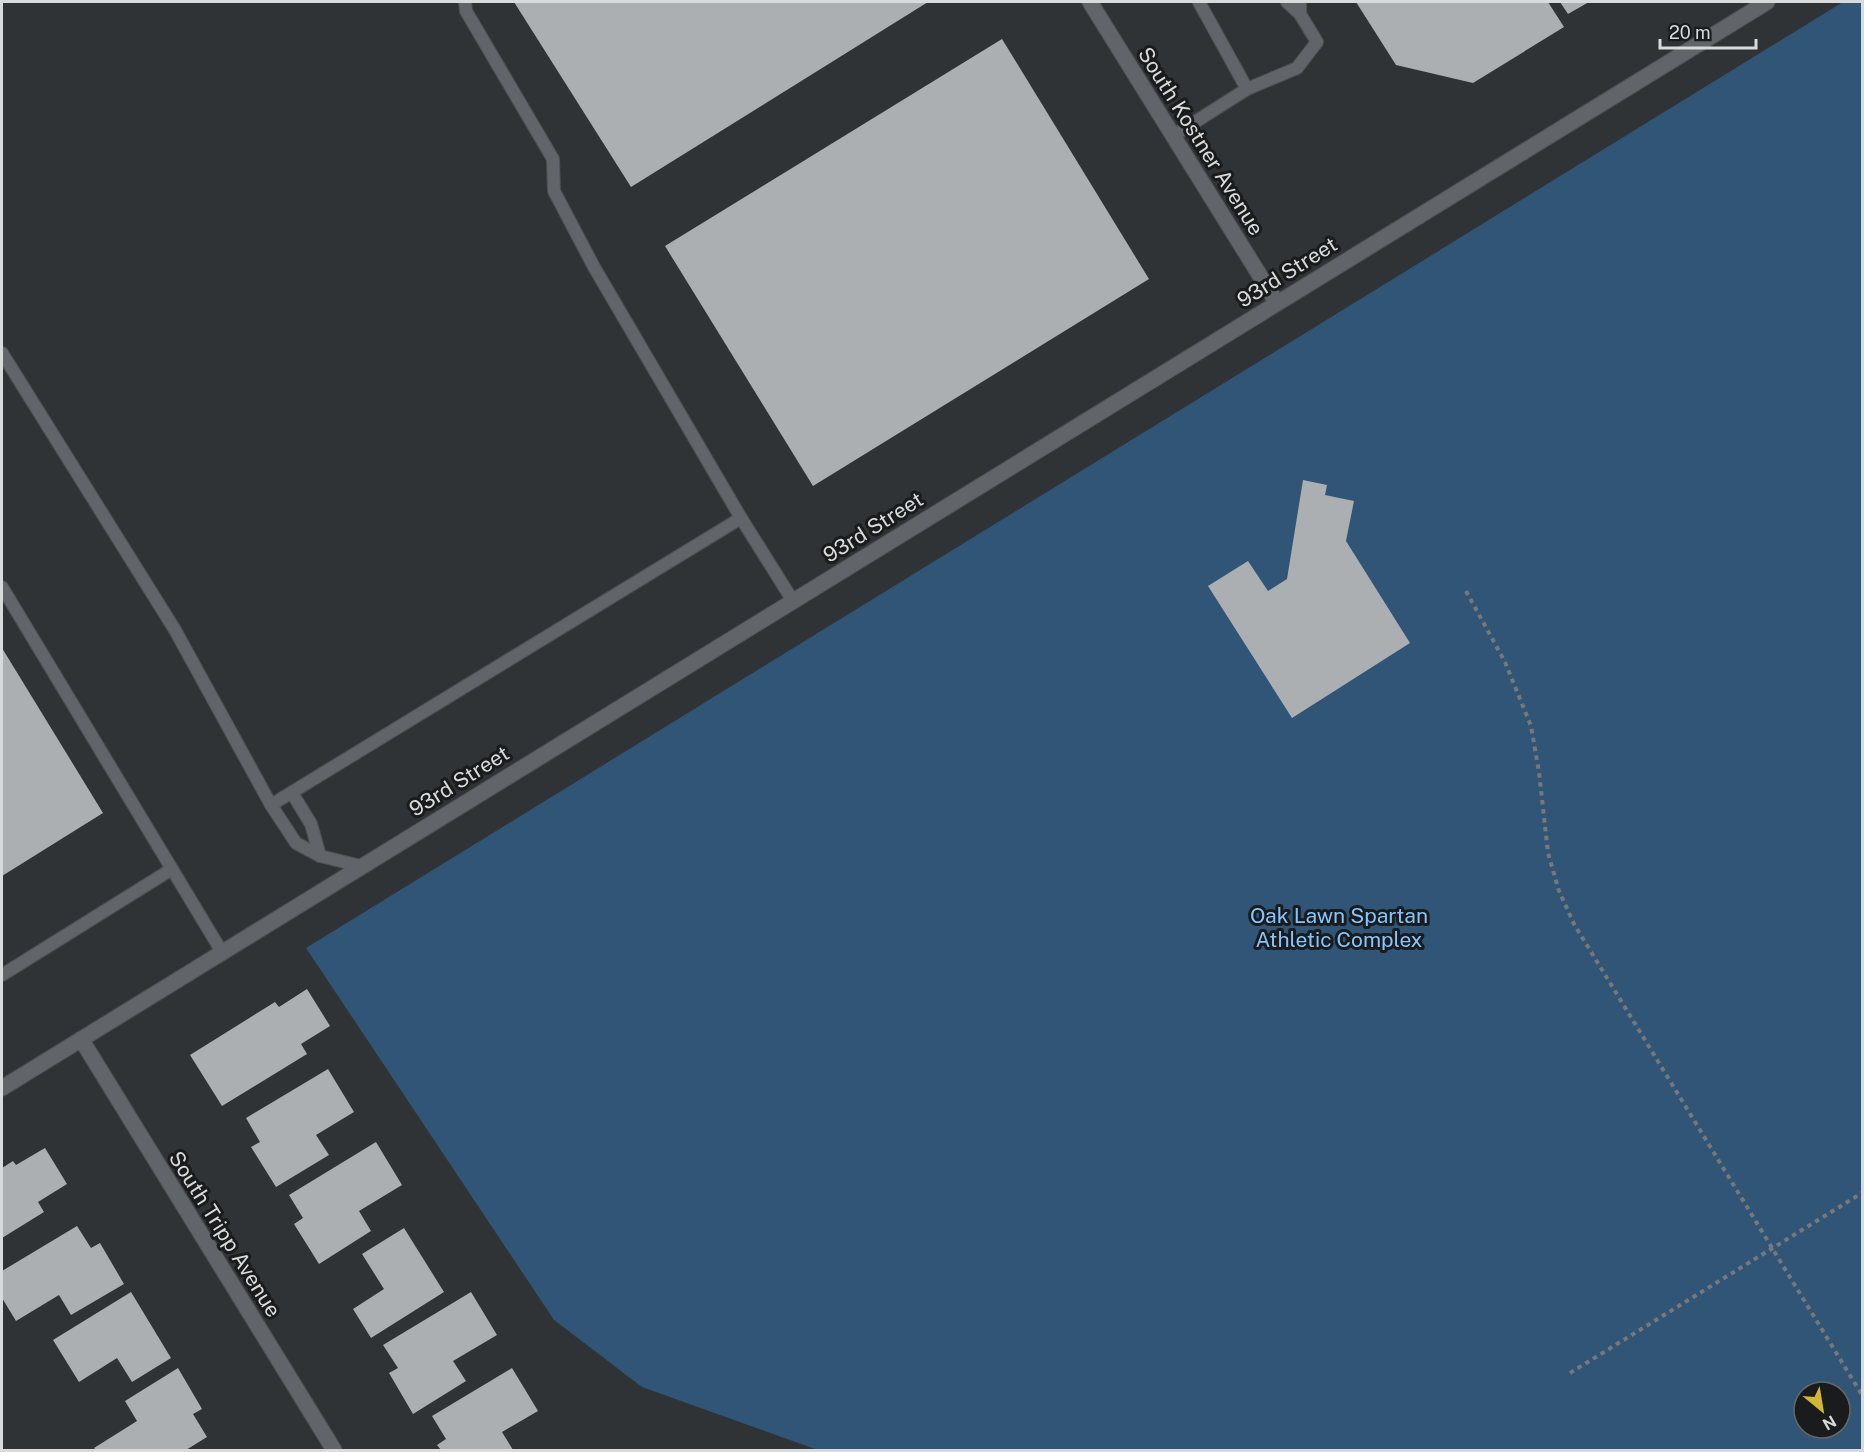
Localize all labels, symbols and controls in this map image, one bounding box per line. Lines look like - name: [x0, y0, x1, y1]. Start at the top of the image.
- scale bar: [1660, 12, 1756, 50]
- text: 20 m: [1669, 22, 1711, 43]
- street label: South Kostner Avenue: [1133, 42, 1269, 240]
- street label: 93rd Street: [1232, 231, 1342, 313]
- street label: 93rd Street: [818, 486, 928, 568]
- street label: 93rd Street: [404, 740, 514, 822]
- park label: Oak Lawn Spartan Athletic Complex: [1250, 903, 1428, 952]
- street label: South Tripp Avenue: [164, 1146, 286, 1322]
- north arrow: [1792, 1380, 1852, 1440]
- text: N: [1819, 1411, 1839, 1434]

